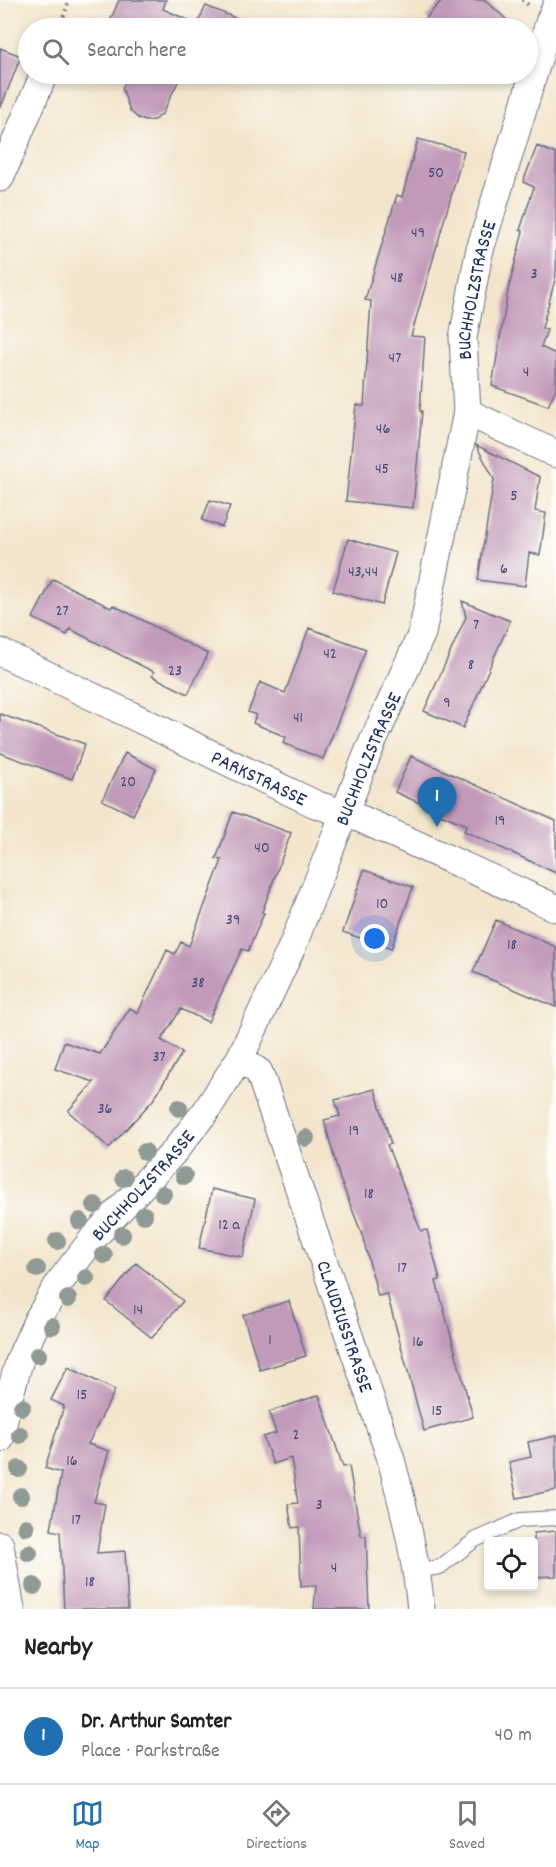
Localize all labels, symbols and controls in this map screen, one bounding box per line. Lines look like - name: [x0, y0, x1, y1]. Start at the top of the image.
- search box: [18, 18, 538, 84]
- icon: search: [39, 35, 72, 68]
- text: Search here: [87, 36, 186, 67]
- house number: 50: [428, 162, 444, 185]
- street label: BUCHHOLZSTRASSE: [452, 217, 505, 360]
- house number: 49: [411, 222, 425, 245]
- house number: 3: [530, 263, 538, 286]
- house number: 48: [390, 267, 404, 290]
- house number: 47: [389, 347, 401, 370]
- house number: 4: [523, 361, 529, 384]
- house number: 46: [376, 418, 390, 441]
- house number: 45: [375, 458, 389, 481]
- house number: 5: [510, 485, 518, 508]
- house number: 6: [500, 558, 508, 581]
- house number: 43,44: [348, 561, 378, 584]
- house number: 27: [55, 600, 69, 623]
- house number: 7: [473, 614, 479, 637]
- house number: 42: [323, 643, 337, 666]
- house number: 8: [468, 654, 474, 677]
- house number: 23: [168, 660, 182, 683]
- street label: BUCHHOLZSTRASSE: [330, 689, 410, 830]
- house number: 9: [443, 692, 451, 715]
- house number: 41: [293, 707, 303, 730]
- street label: PARKSTRASSE: [205, 745, 311, 815]
- house number: 20: [120, 771, 136, 794]
- pin: 1: [418, 778, 456, 827]
- house number: 19: [495, 810, 505, 833]
- house number: 40: [254, 837, 270, 860]
- house number: 10: [376, 893, 388, 916]
- house number: 39: [226, 909, 240, 932]
- your location: [360, 924, 389, 953]
- house number: 18: [507, 934, 517, 957]
- house number: 38: [191, 972, 205, 995]
- house number: 37: [152, 1046, 166, 1069]
- house number: 36: [98, 1098, 113, 1121]
- house number: 19: [349, 1120, 359, 1143]
- street label: BUCHHOLZSTRASSE: [86, 1125, 203, 1249]
- house number: 18: [364, 1183, 374, 1206]
- house number: 12 a: [218, 1214, 240, 1237]
- street label: CLAUDIUSSTRASSE: [307, 1257, 378, 1397]
- house number: 17: [397, 1257, 407, 1280]
- house number: 14: [133, 1299, 143, 1322]
- house number: 1: [268, 1329, 272, 1352]
- house number: 16: [412, 1331, 424, 1354]
- house number: 15: [77, 1384, 87, 1407]
- house number: 15: [432, 1400, 442, 1423]
- house number: 2: [293, 1424, 300, 1447]
- house number: 16: [66, 1450, 78, 1473]
- house number: 3: [315, 1494, 323, 1517]
- house number: 17: [71, 1509, 81, 1532]
- map controls: [484, 1537, 538, 1591]
- button: locate: [484, 1537, 538, 1591]
- house number: 4: [331, 1557, 337, 1580]
- house number: 18: [85, 1571, 95, 1594]
- text: Nearby: [24, 1630, 92, 1667]
- text: Dr. Arthur Samter: [81, 1707, 231, 1738]
- text: 1: [41, 1722, 46, 1750]
- text: 40 m: [494, 1722, 532, 1750]
- text: Place · Parkstraße: [81, 1738, 220, 1766]
- tab: Map: [71, 1797, 104, 1856]
- tab: Directions: [246, 1797, 307, 1856]
- tab: Saved: [449, 1797, 485, 1856]

